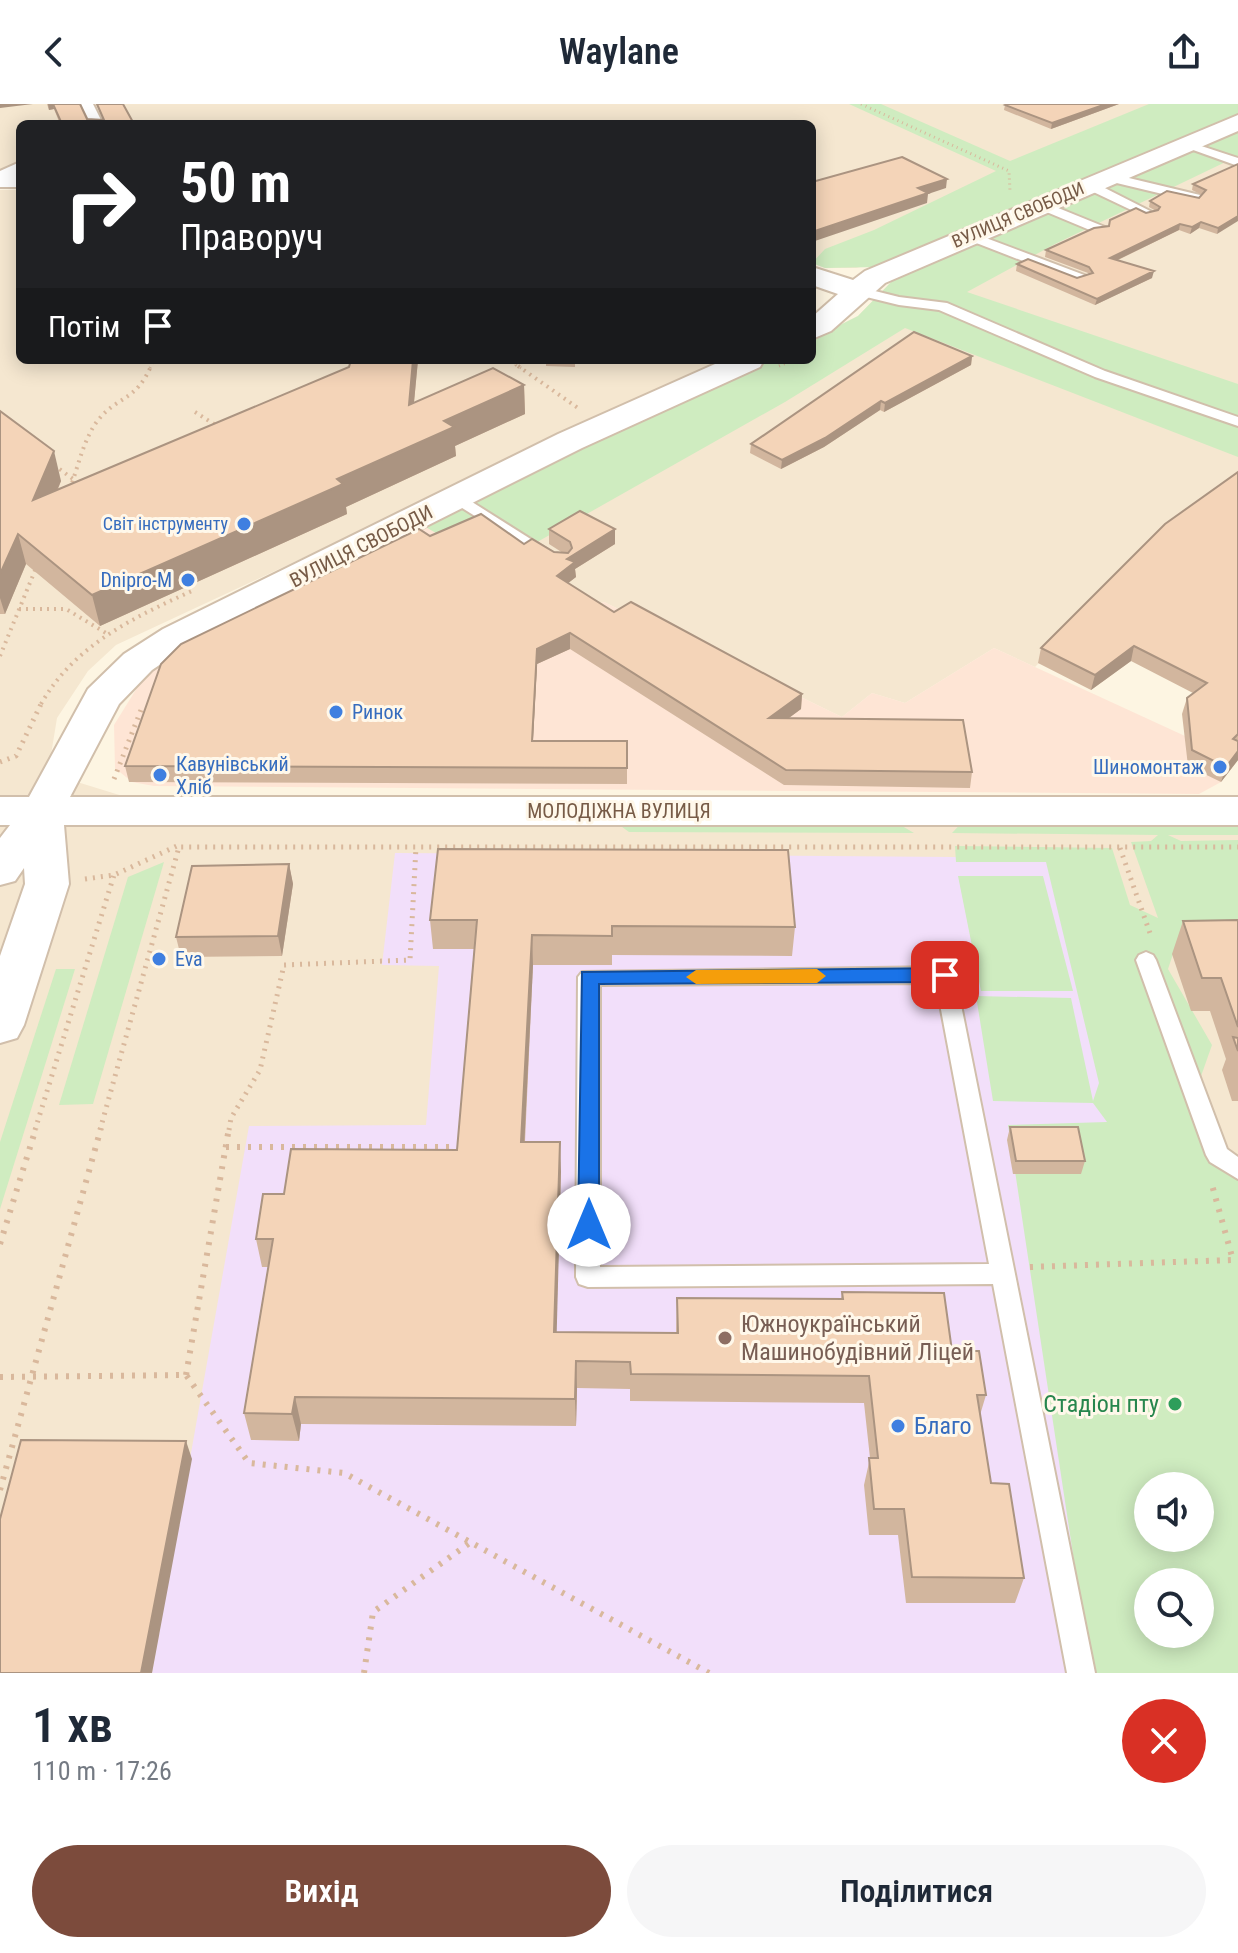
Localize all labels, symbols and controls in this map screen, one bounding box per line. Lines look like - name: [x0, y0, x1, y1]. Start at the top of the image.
- icon: back: [32, 30, 76, 74]
- icon: share: [1162, 30, 1206, 74]
- text: Waylane: [559, 31, 679, 73]
- text: 50 m: [180, 150, 291, 216]
- icon: right: [48, 152, 152, 256]
- street label: ВУЛИЦЯ СВОБОДИ: [949, 177, 1087, 252]
- text: Праворуч: [180, 217, 323, 259]
- icon: arrive: [136, 304, 180, 348]
- text: Потім: [48, 309, 120, 344]
- street label: ВУЛИЦЯ СВОБОДИ: [286, 500, 436, 592]
- place label: Світ інструменту: [103, 513, 228, 534]
- marker: Світ інструменту: [235, 515, 253, 533]
- place label: Dnipro-M: [100, 568, 172, 592]
- marker: Dnipro-M: [179, 571, 197, 589]
- place label: Ринок: [352, 700, 403, 724]
- marker: Ринок: [327, 703, 345, 721]
- place label: Кавунівський Хліб: [176, 752, 289, 799]
- place label: Шиномонтаж: [1093, 755, 1204, 779]
- marker: Шиномонтаж: [1211, 758, 1229, 776]
- marker: Кавунівський Хліб: [151, 766, 169, 784]
- street label: МОЛОДІЖНА ВУЛИЦЯ: [527, 799, 711, 823]
- pin: [911, 941, 979, 1009]
- place label: Eva: [175, 947, 203, 971]
- marker: Eva: [150, 950, 168, 968]
- icon: arrive: [923, 953, 967, 997]
- position arrow: [547, 1183, 631, 1267]
- place label: Южноукраїнський Машинобудівний Ліцей: [741, 1310, 974, 1366]
- marker: Южноукраїнський Машинобудівний Ліцей: [716, 1329, 734, 1347]
- place label: Стадіон пту: [1043, 1390, 1159, 1418]
- marker: Стадіон пту: [1166, 1395, 1184, 1413]
- place label: Благо: [914, 1412, 972, 1440]
- marker: Благо: [889, 1417, 907, 1435]
- map controls: [1134, 1472, 1214, 1648]
- button: sound: [1134, 1472, 1214, 1552]
- button: search: [1134, 1568, 1214, 1648]
- text: 1 хв: [32, 1697, 113, 1754]
- button: close: [1122, 1699, 1206, 1783]
- text: 110 m · 17:26: [32, 1756, 172, 1786]
- button: Вихід: [32, 1845, 611, 1937]
- button: Поділитися: [627, 1845, 1206, 1937]

